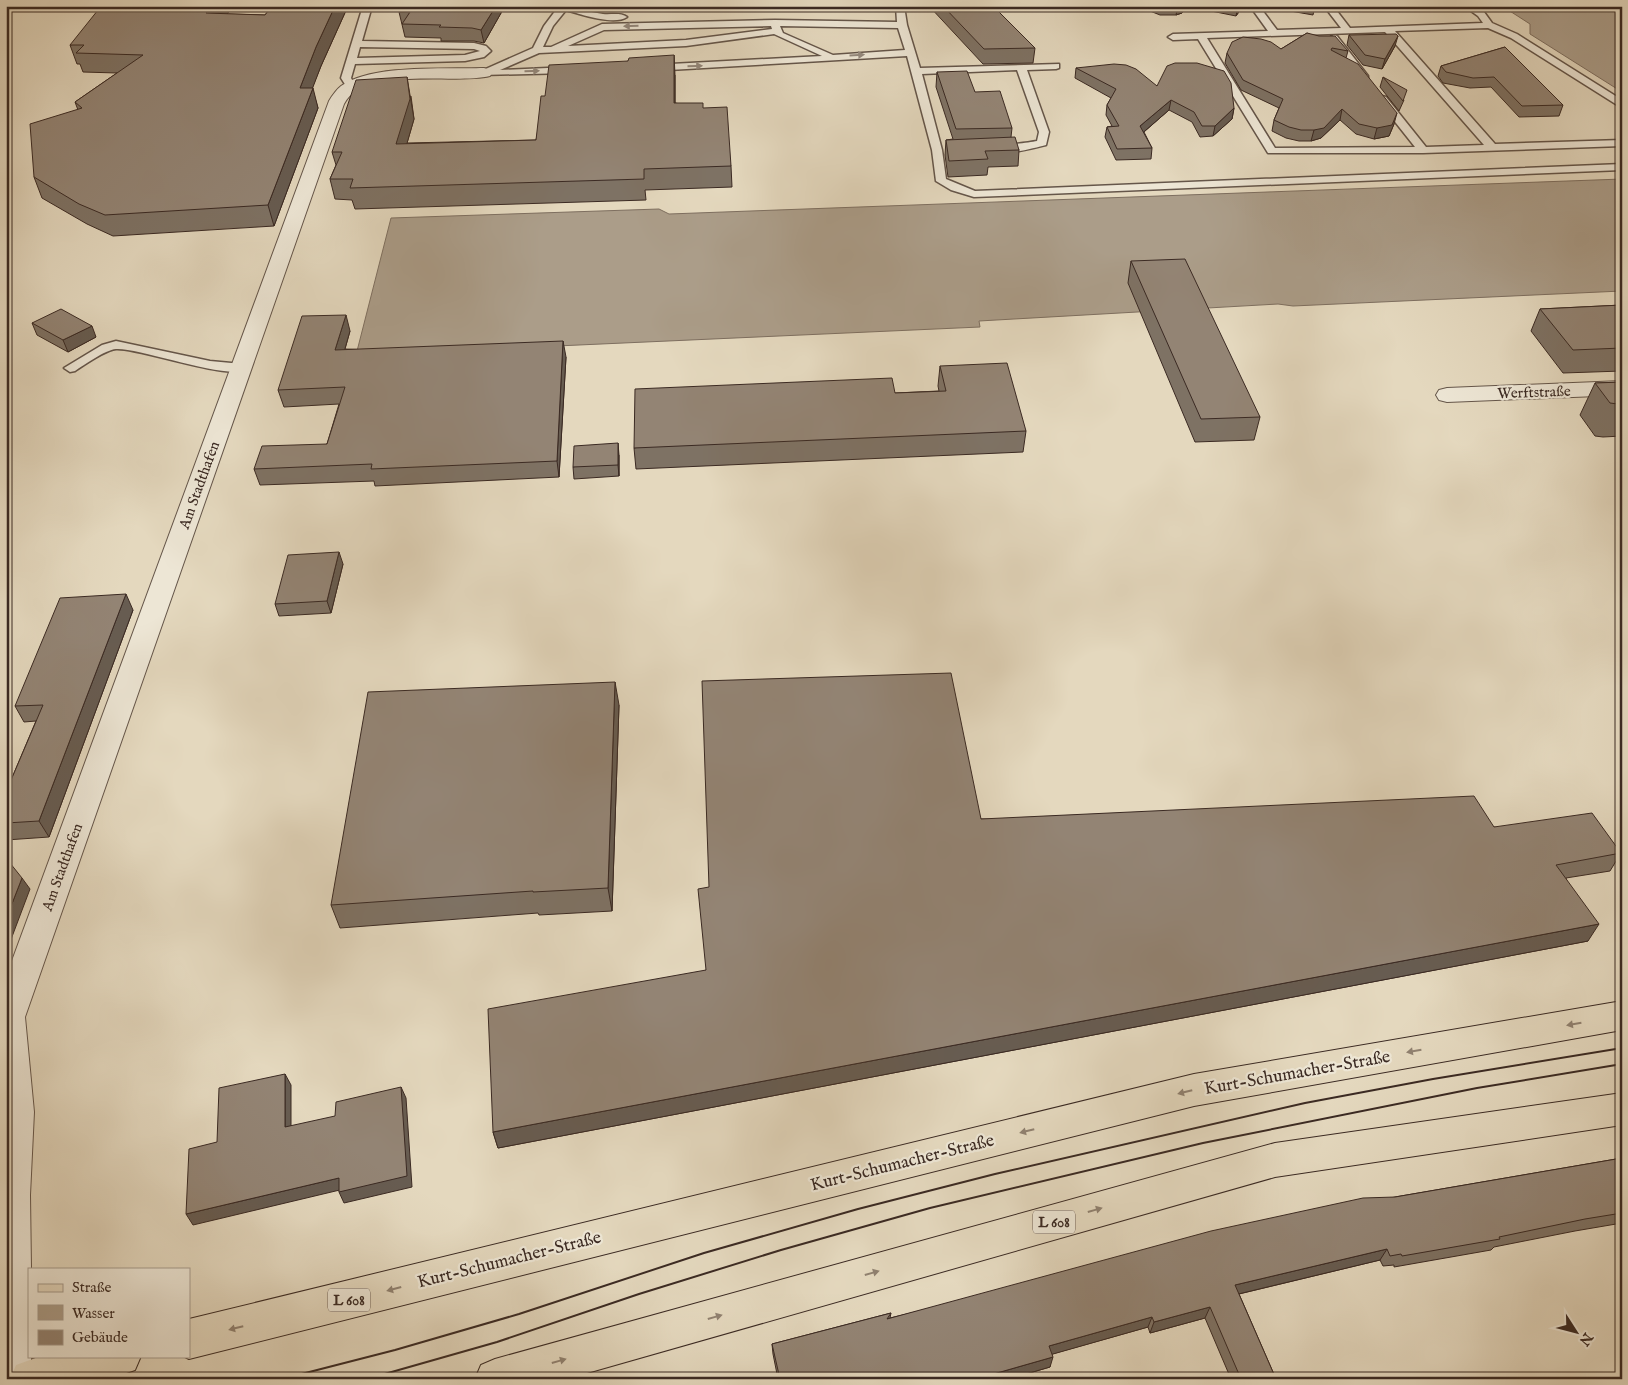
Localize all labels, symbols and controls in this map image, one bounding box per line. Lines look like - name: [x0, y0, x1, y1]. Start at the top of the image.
- one-way arrow: [623, 22, 639, 30]
- one-way arrow: [849, 50, 865, 58]
- one-way arrow: [687, 62, 703, 70]
- one-way arrow: [525, 67, 541, 75]
- street label: Werftstraße: [1497, 382, 1571, 403]
- street label: Am Stadthafen: [174, 439, 224, 533]
- street label: Am Stadthafen: [37, 821, 87, 915]
- one-way arrow: [1565, 1020, 1581, 1028]
- street label: Kurt-Schumacher-Straße: [1202, 1046, 1392, 1101]
- one-way arrow: [1405, 1048, 1421, 1056]
- one-way arrow: [1177, 1088, 1192, 1096]
- one-way arrow: [1019, 1127, 1034, 1135]
- street label: Kurt-Schumacher-Straße: [808, 1129, 997, 1197]
- one-way arrow: [1088, 1206, 1103, 1214]
- road number: L 608: [1033, 1210, 1075, 1234]
- street label: Kurt-Schumacher-Straße: [415, 1226, 604, 1294]
- legend: [28, 1268, 190, 1358]
- one-way arrow: [864, 1269, 879, 1277]
- text: Straße: [72, 1278, 112, 1297]
- one-way arrow: [387, 1285, 402, 1293]
- road number: L 608: [328, 1288, 370, 1312]
- text: Wasser: [72, 1304, 115, 1323]
- north arrow: [1550, 1308, 1600, 1358]
- one-way arrow: [708, 1312, 723, 1320]
- one-way arrow: [229, 1324, 244, 1332]
- text: Gebäude: [72, 1328, 128, 1347]
- text: N: [1575, 1328, 1597, 1349]
- one-way arrow: [551, 1356, 566, 1364]

